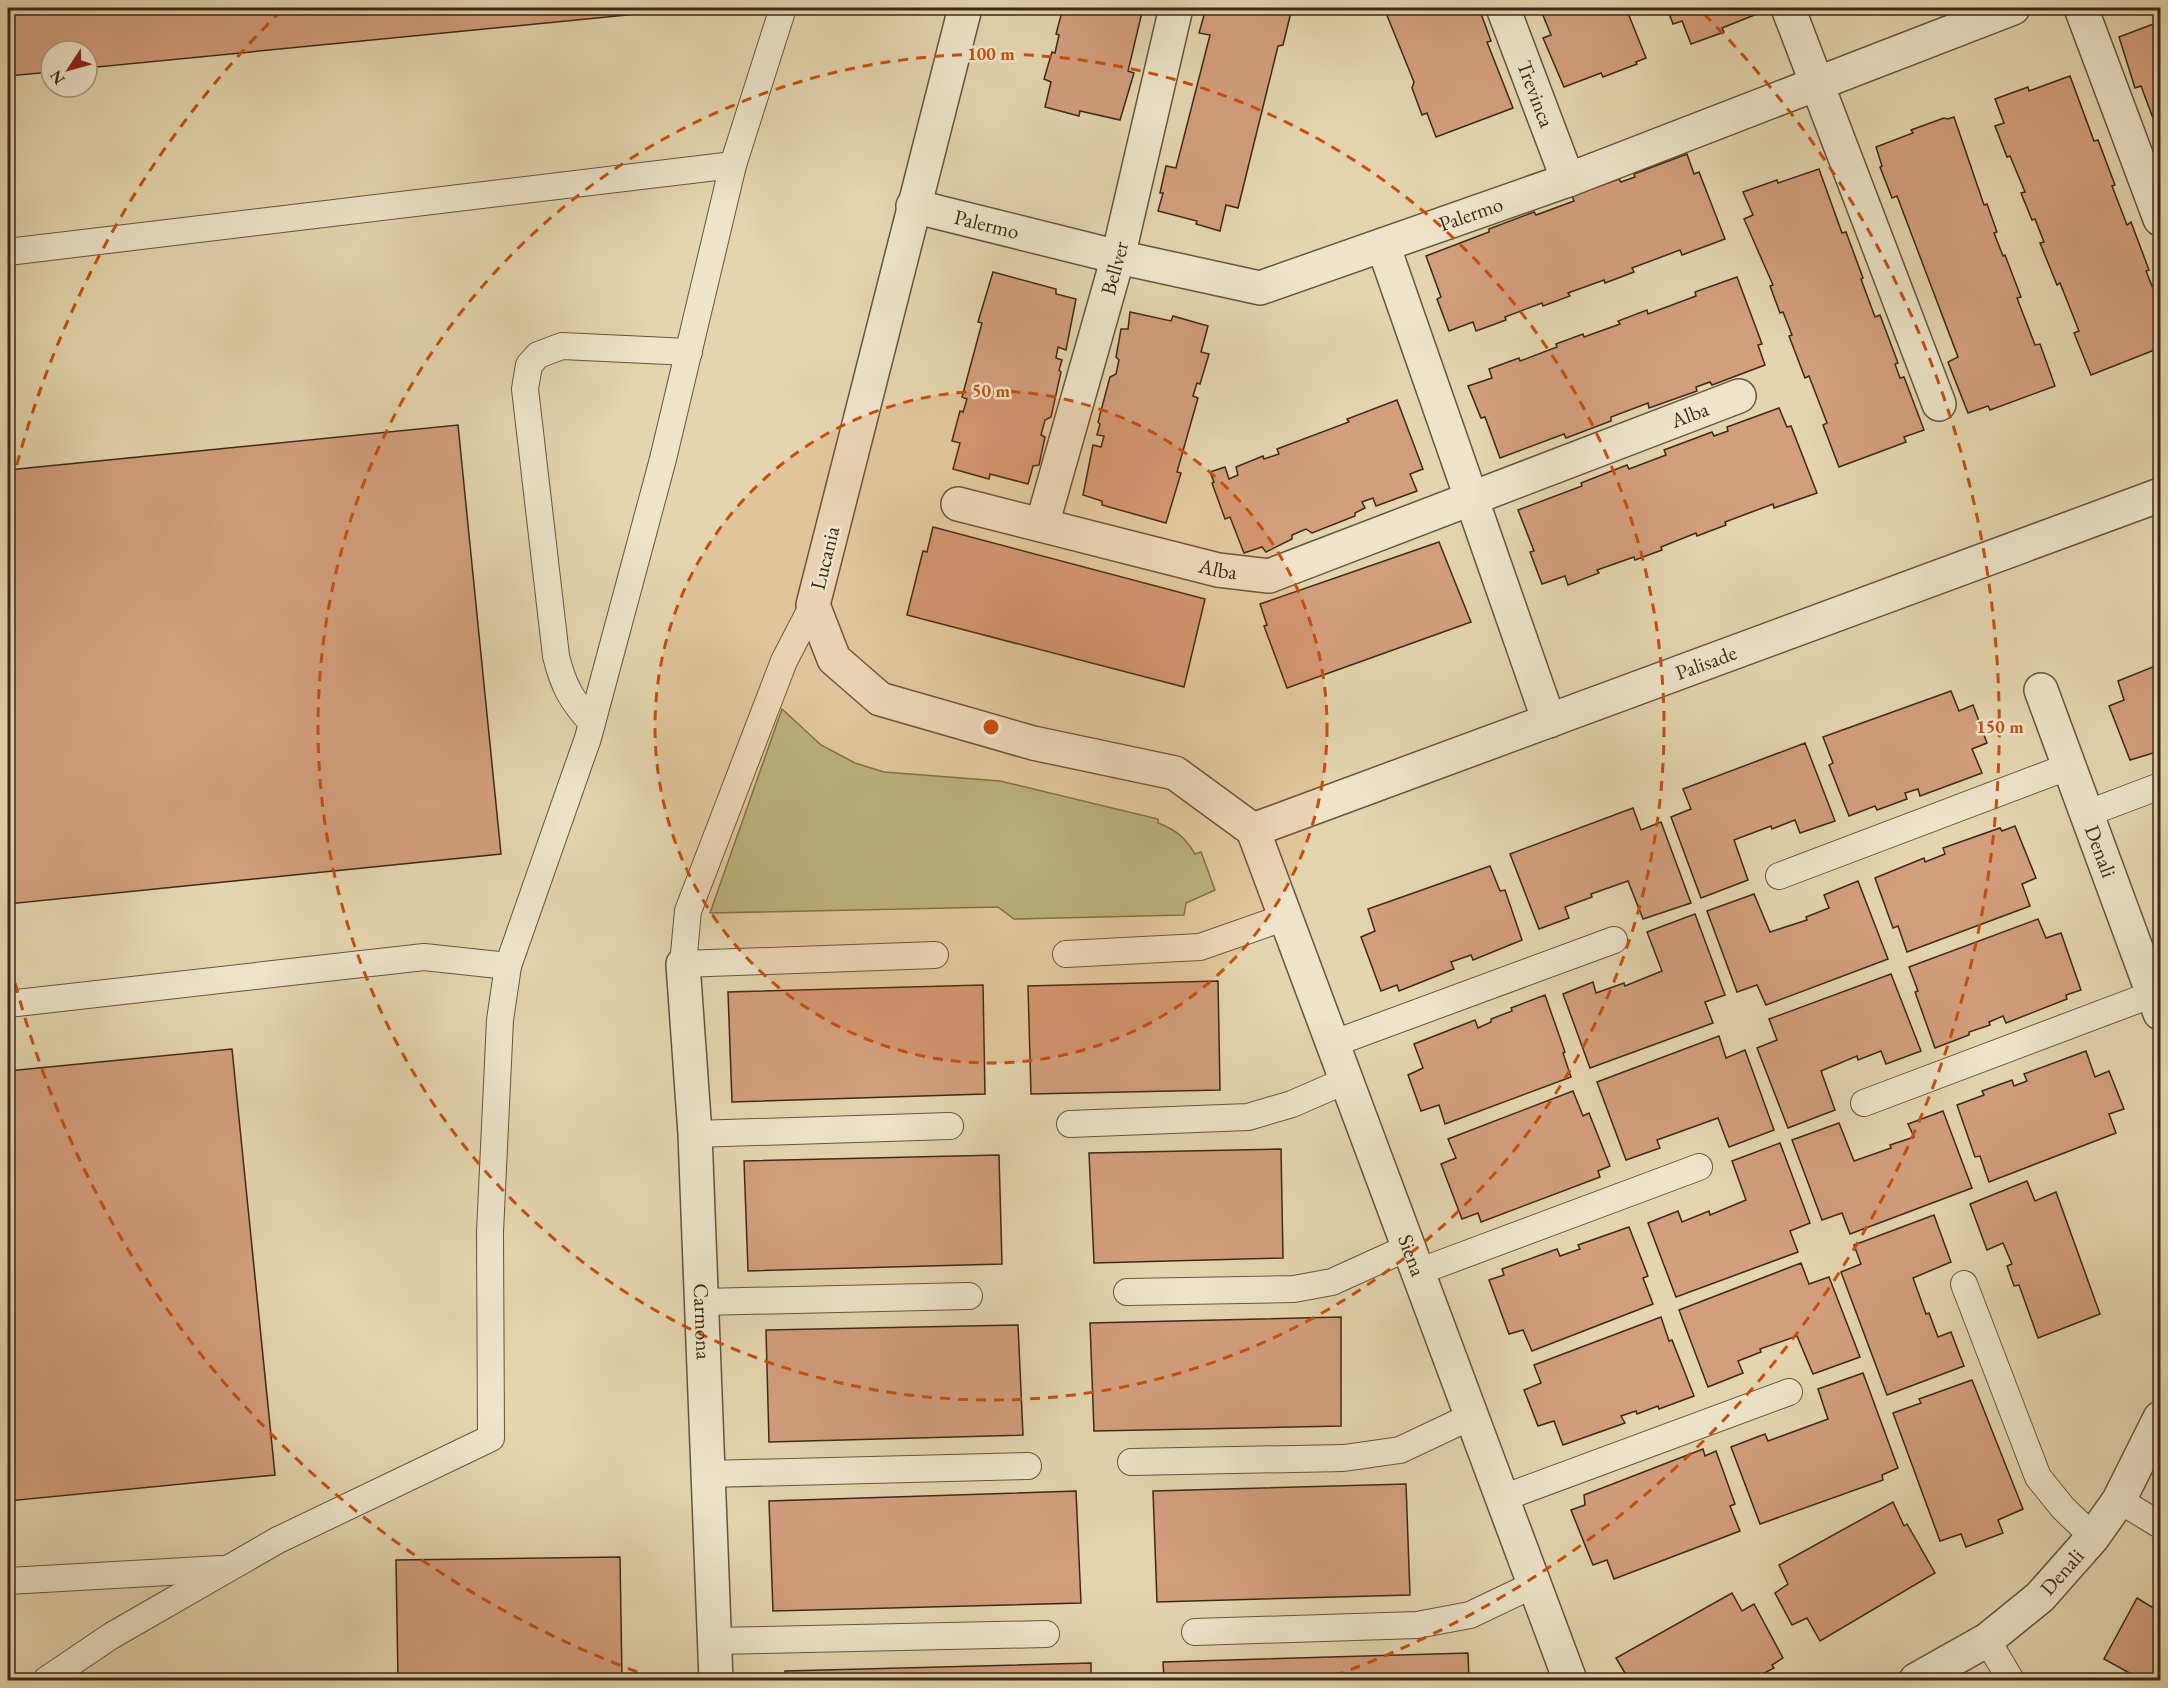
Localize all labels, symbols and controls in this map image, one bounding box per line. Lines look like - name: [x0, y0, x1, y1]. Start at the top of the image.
- north arrow: [39, 39, 99, 99]
- text: 100 m: [967, 42, 1015, 65]
- street label: Trevinca: [1511, 57, 1561, 132]
- text: N: [45, 66, 70, 89]
- street label: Palermo: [1435, 190, 1506, 237]
- street label: Palermo: [952, 203, 1022, 245]
- street label: Bellver: [1094, 239, 1134, 298]
- text: 50 m: [972, 379, 1010, 402]
- street label: Alba: [1666, 395, 1713, 434]
- street label: Lucania: [804, 523, 846, 592]
- street label: Alba: [1195, 551, 1239, 585]
- street label: Palisade: [1672, 639, 1740, 686]
- text: 150 m: [1976, 715, 2024, 738]
- centre of rings: [981, 717, 1001, 737]
- street label: Denali: [2079, 821, 2123, 881]
- street label: Siena: [1392, 1231, 1432, 1280]
- street label: Carmona: [688, 1283, 718, 1361]
- street label: Denali: [2034, 1543, 2090, 1601]

